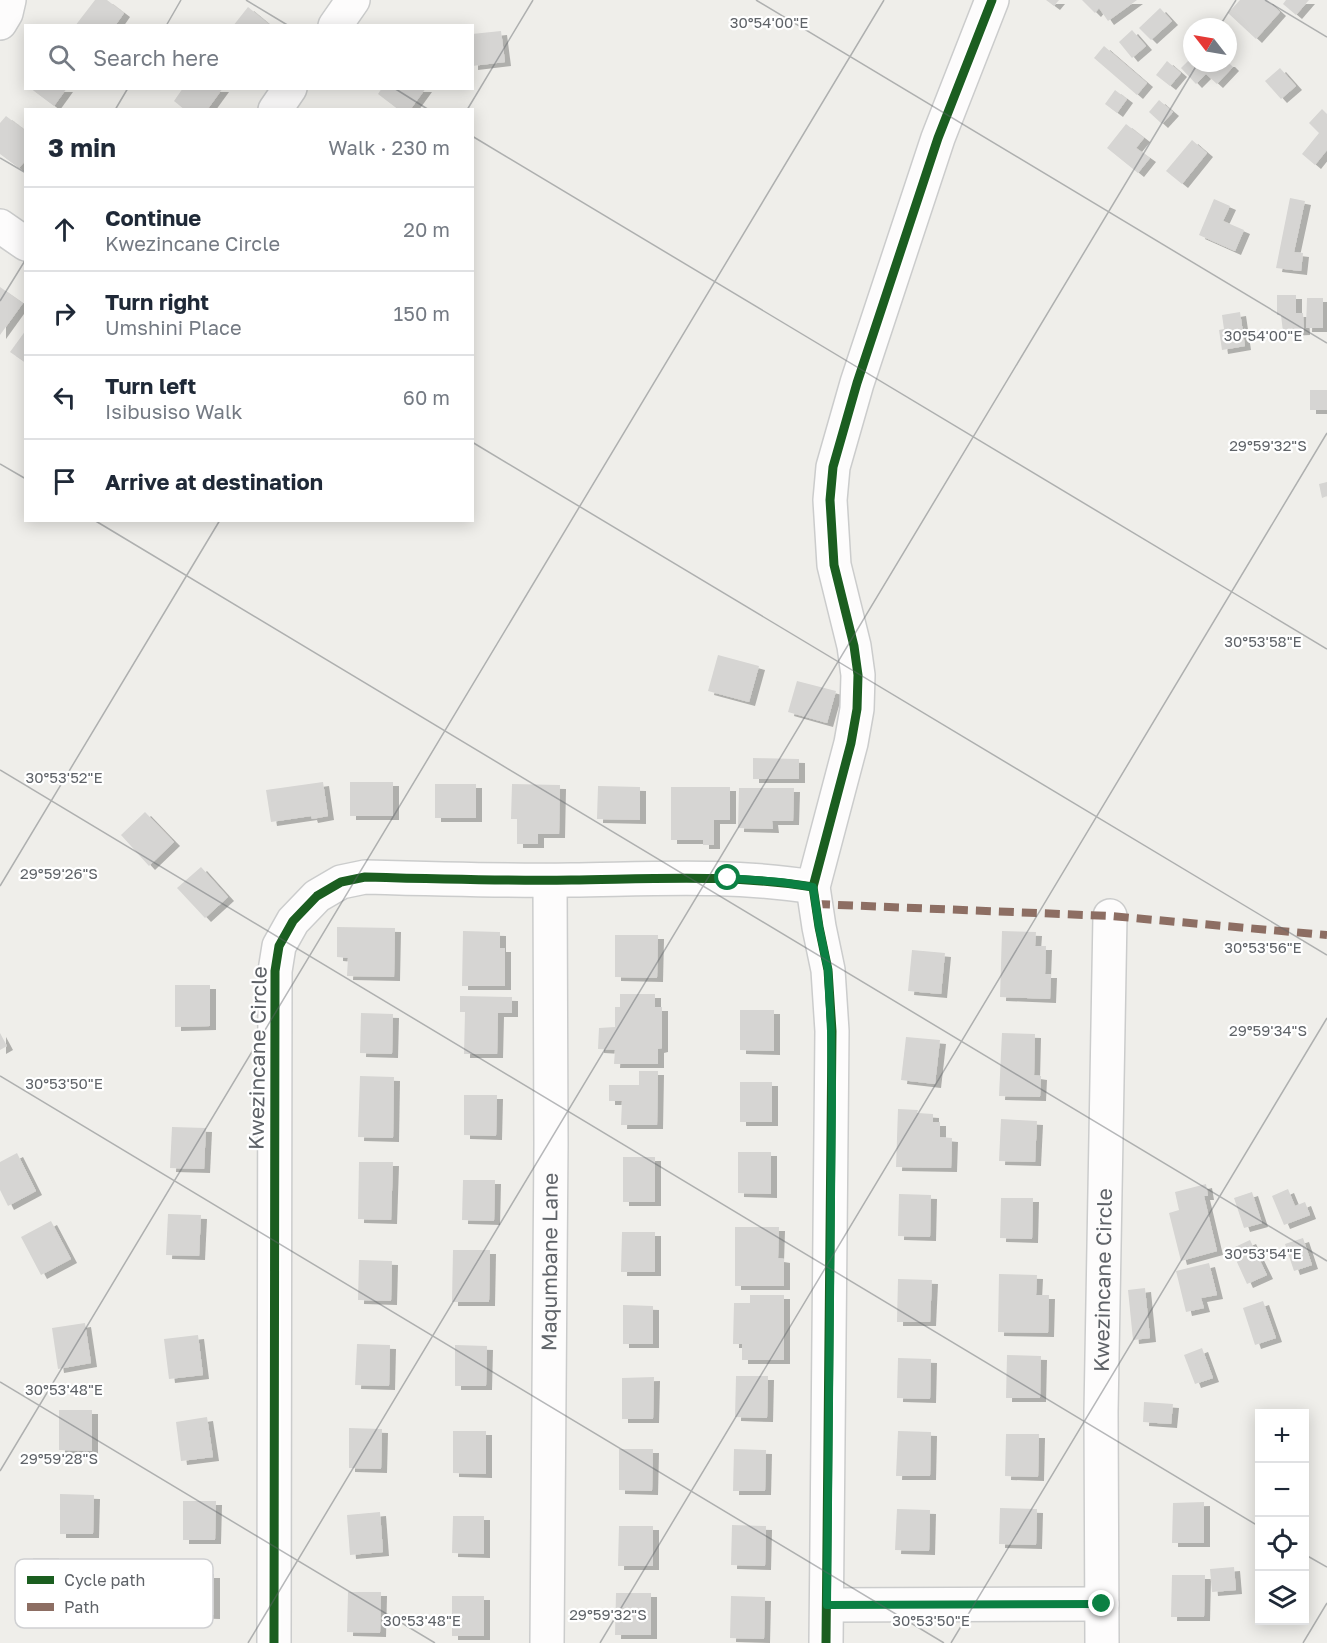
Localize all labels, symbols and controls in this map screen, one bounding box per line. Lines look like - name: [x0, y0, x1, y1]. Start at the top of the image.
- text: 30°54'00"E: [730, 13, 808, 31]
- north arrow: [1183, 18, 1237, 72]
- search box: [24, 24, 474, 90]
- icon: search: [45, 41, 78, 74]
- text: Search here: [93, 44, 219, 71]
- text: 3 min: [48, 132, 116, 163]
- text: Walk · 230 m: [328, 135, 450, 159]
- text: Continue: [105, 204, 201, 231]
- icon: ahead: [48, 213, 81, 246]
- text: 20 m: [403, 217, 450, 241]
- text: Kwezincane Circle: [105, 231, 280, 255]
- text: Turn right: [105, 288, 209, 315]
- icon: right: [48, 297, 81, 330]
- text: 150 m: [394, 301, 450, 325]
- text: Umshini Place: [105, 315, 242, 339]
- text: 30°54'00"E: [1224, 326, 1302, 344]
- text: Turn left: [105, 372, 196, 399]
- icon: left: [48, 381, 81, 414]
- text: 60 m: [403, 385, 450, 409]
- text: Isibusiso Walk: [105, 399, 243, 423]
- text: 29°59'32"S: [1229, 436, 1307, 454]
- icon: arrive: [48, 465, 81, 498]
- text: Arrive at destination: [105, 468, 323, 495]
- text: 30°53'58"E: [1224, 632, 1302, 650]
- text: 30°53'52"E: [25, 768, 103, 786]
- text: 29°59'26"S: [20, 864, 98, 882]
- route start: [714, 864, 740, 890]
- text: 30°53'56"E: [1224, 938, 1302, 956]
- street label: Kwezincane Circle: [242, 966, 272, 1150]
- text: 29°59'34"S: [1229, 1021, 1307, 1039]
- text: 30°53'50"E: [25, 1074, 103, 1092]
- street label: Maqumbane Lane: [535, 1173, 563, 1351]
- street label: Kwezincane Circle: [1088, 1188, 1117, 1372]
- text: 30°53'54"E: [1224, 1244, 1302, 1262]
- text: 30°53'48"E: [25, 1380, 103, 1398]
- map controls: [1255, 1409, 1309, 1625]
- button: +: [1255, 1409, 1309, 1463]
- text: 29°59'28"S: [20, 1449, 98, 1467]
- button: −: [1255, 1463, 1309, 1517]
- button: locate: [1255, 1517, 1309, 1571]
- legend: [15, 1559, 213, 1628]
- text: Cycle path: [64, 1570, 145, 1590]
- button: layers: [1255, 1571, 1309, 1625]
- route end: [1088, 1590, 1114, 1616]
- text: Path: [64, 1597, 99, 1617]
- text: 29°59'32"S: [569, 1605, 647, 1623]
- text: 30°53'48"E: [383, 1611, 461, 1629]
- text: 30°53'50"E: [892, 1611, 970, 1629]

